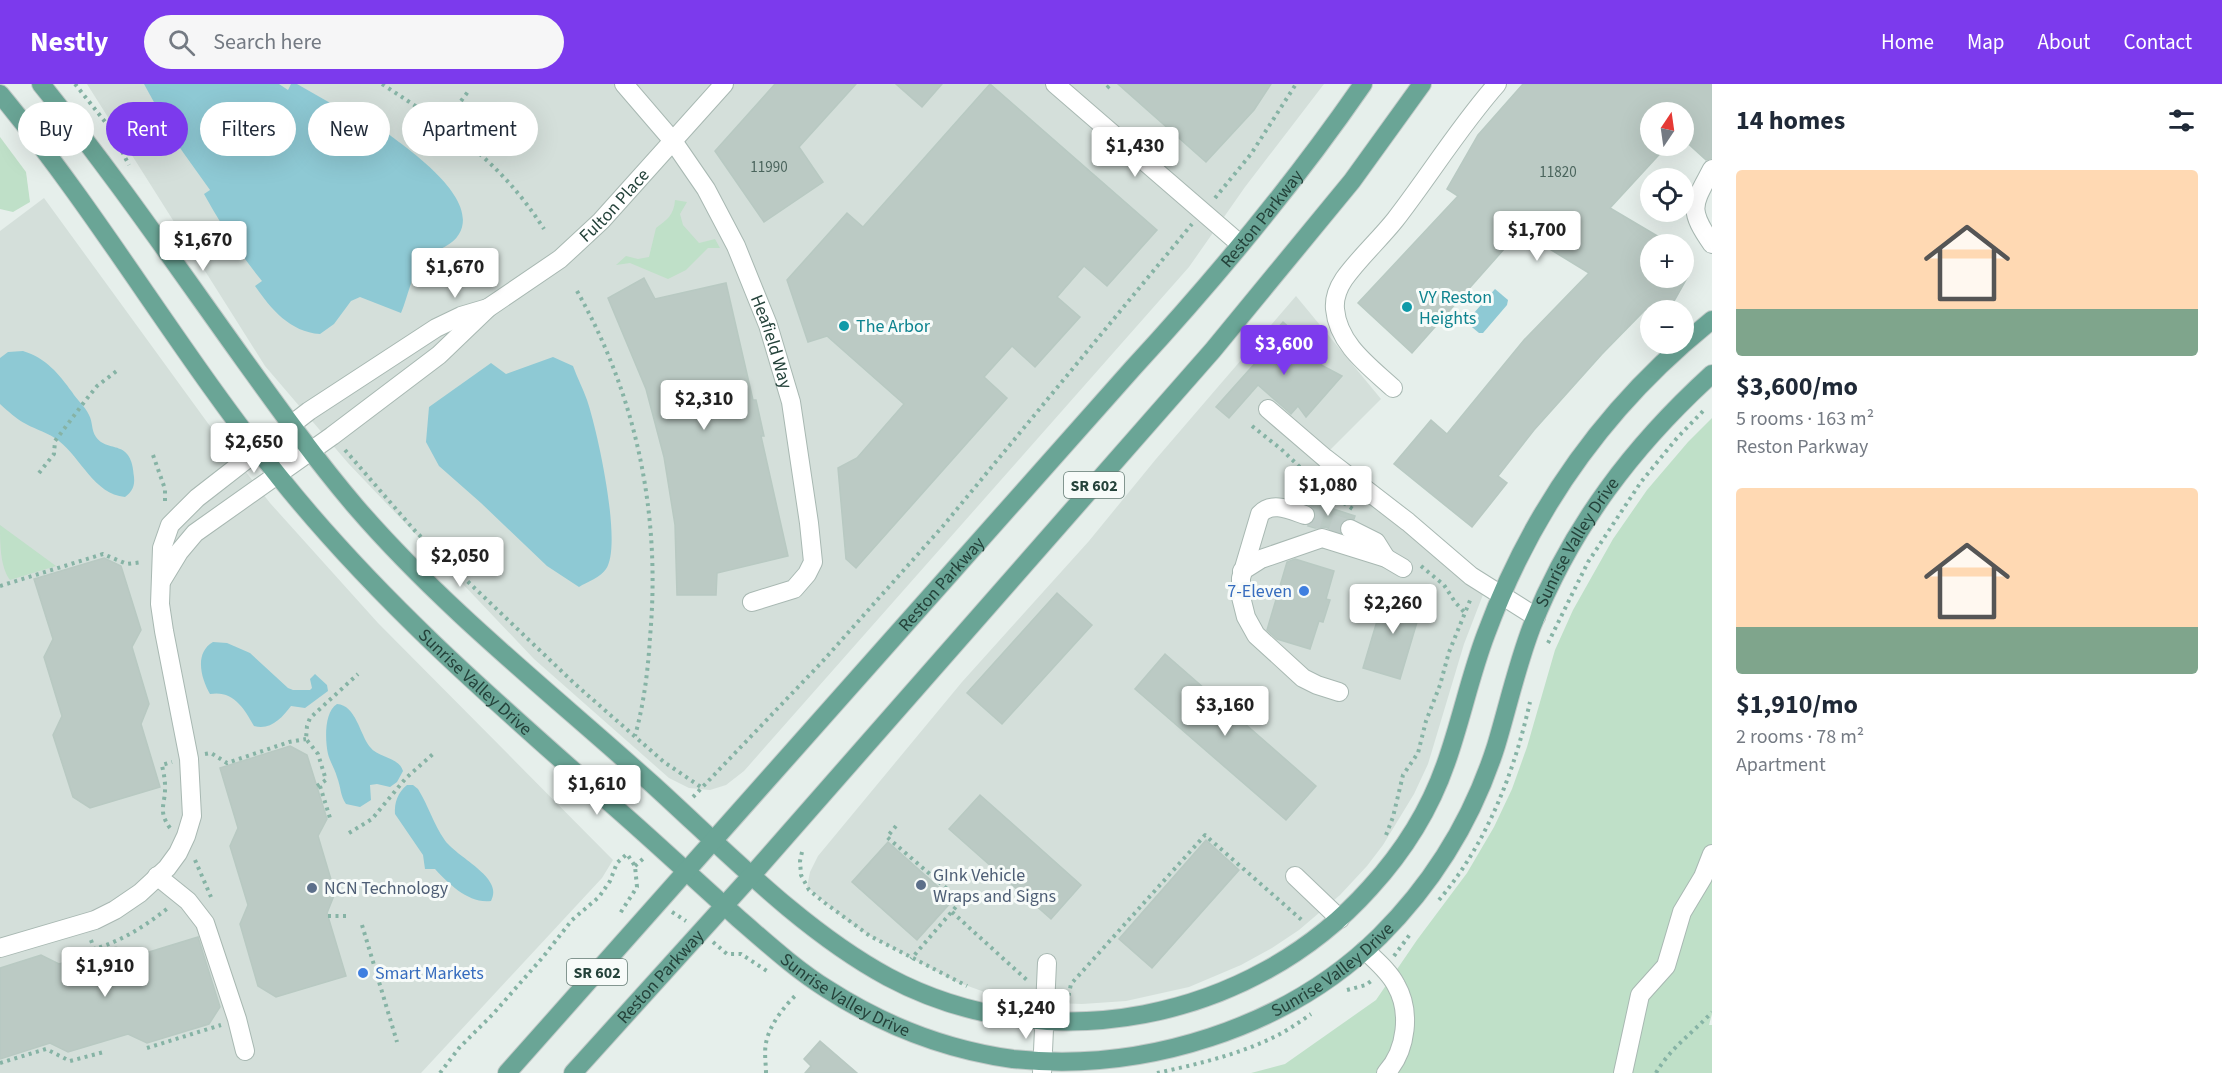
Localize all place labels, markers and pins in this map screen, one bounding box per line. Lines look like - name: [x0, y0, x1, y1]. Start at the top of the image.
- pin: $1,430: [1086, 127, 1184, 178]
- pin: $1,700: [1488, 211, 1586, 262]
- pin: $1,670: [154, 221, 252, 272]
- pin: $1,670: [406, 248, 504, 299]
- place label: VY Reston Heights: [1419, 285, 1492, 331]
- marker: VY Reston Heights: [1400, 300, 1414, 314]
- place label: The Arbor: [856, 314, 931, 339]
- marker: The Arbor: [837, 319, 851, 333]
- pin: $3,600: [1235, 325, 1333, 376]
- pin: $2,310: [655, 380, 753, 431]
- pin: $2,650: [205, 423, 303, 474]
- pin: $1,080: [1279, 466, 1377, 517]
- pin: $2,050: [411, 537, 509, 588]
- place label: 7-Eleven: [1227, 579, 1292, 604]
- marker: 7-Eleven: [1297, 584, 1311, 598]
- pin: $2,260: [1344, 584, 1442, 635]
- pin: $3,160: [1176, 686, 1274, 737]
- pin: $1,610: [548, 765, 646, 816]
- place label: GInk Vehicle Wraps and Signs: [933, 863, 1056, 909]
- place label: NCN Technology: [324, 876, 449, 901]
- marker: GInk Vehicle Wraps and Signs: [914, 878, 928, 892]
- marker: NCN Technology: [305, 881, 319, 895]
- pin: $1,910: [56, 947, 154, 998]
- place label: Smart Markets: [375, 961, 484, 986]
- marker: Smart Markets: [356, 966, 370, 980]
- pin: $1,240: [977, 989, 1075, 1040]

